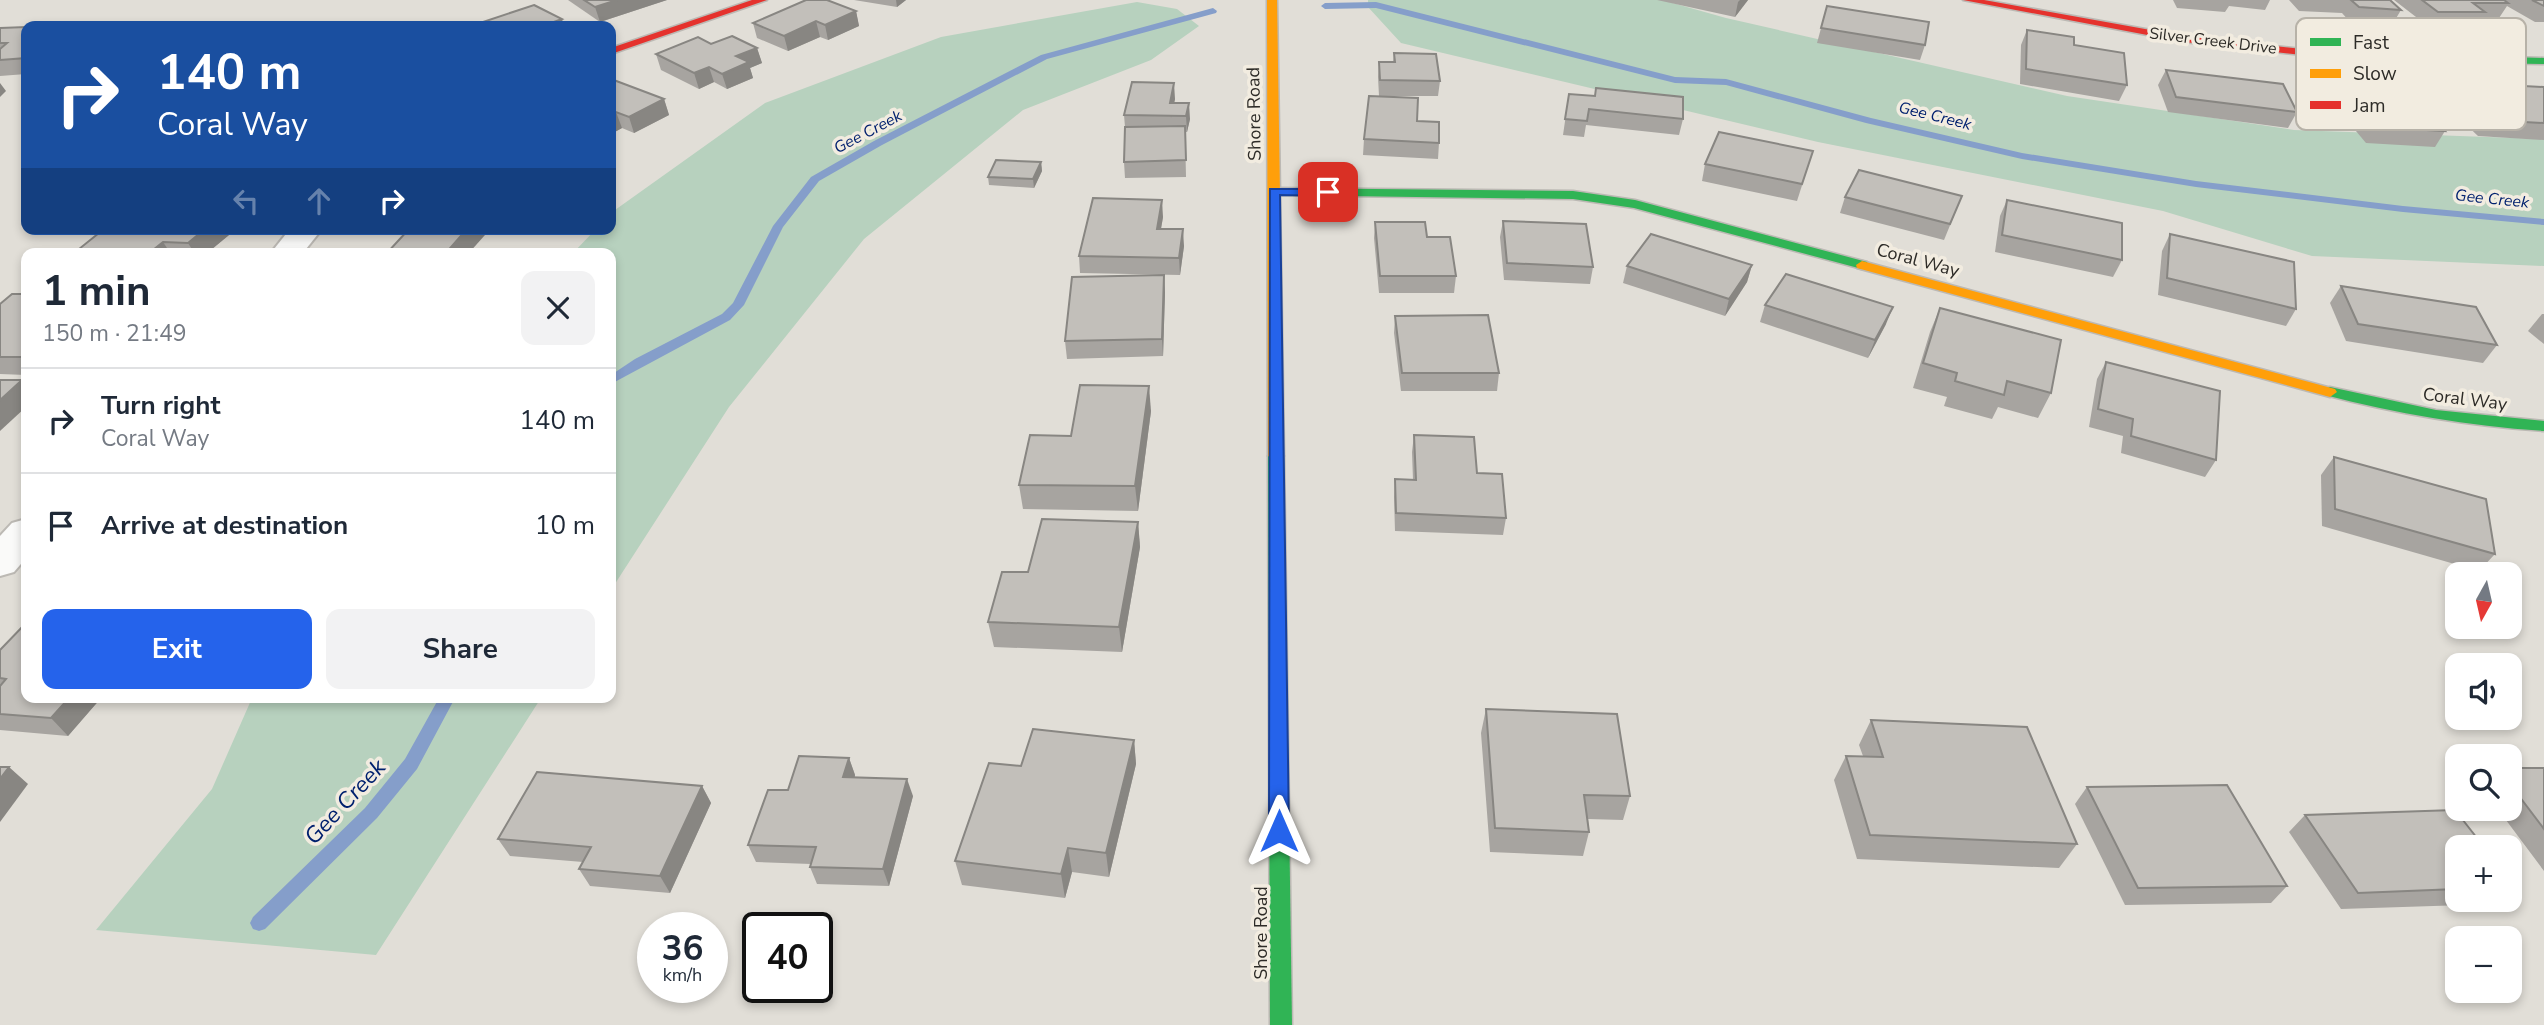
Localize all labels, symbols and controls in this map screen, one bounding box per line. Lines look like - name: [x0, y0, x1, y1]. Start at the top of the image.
- legend: [2296, 18, 2526, 130]
- street label: Silver Creek Drive: [2148, 22, 2278, 60]
- text: Fast: [2353, 30, 2389, 56]
- text: 140 m: [157, 39, 301, 106]
- icon: right: [42, 49, 133, 140]
- text: Slow: [2353, 61, 2397, 87]
- street label: Shore Road: [1241, 67, 1267, 161]
- text: Jam: [2352, 93, 2386, 119]
- water label: Gee Creek: [1896, 96, 1975, 136]
- text: Coral Way: [157, 103, 308, 146]
- water label: Gee Creek: [830, 104, 907, 159]
- pin: [1298, 162, 1358, 222]
- icon: arrive: [1309, 173, 1347, 211]
- icon: left: [227, 182, 265, 220]
- icon: ahead: [300, 182, 338, 220]
- icon: right: [373, 182, 411, 220]
- water label: Gee Creek: [2454, 184, 2531, 214]
- street label: Coral Way: [1874, 237, 1963, 283]
- text: 1 min: [42, 263, 151, 320]
- button: close: [521, 271, 595, 345]
- text: 150 m · 21:49: [42, 318, 187, 349]
- street label: Coral Way: [2421, 382, 2509, 416]
- text: Turn right: [101, 388, 220, 423]
- icon: right: [42, 402, 80, 440]
- text: 140 m: [519, 403, 595, 438]
- text: Coral Way: [101, 423, 209, 454]
- icon: arrive: [42, 507, 80, 545]
- text: Arrive at destination: [101, 508, 348, 543]
- text: 10 m: [535, 508, 595, 543]
- north arrow: [2445, 562, 2522, 639]
- map controls: [2445, 562, 2522, 1003]
- button: Exit: [42, 609, 312, 689]
- button: Share: [326, 609, 595, 689]
- button: sound: [2445, 653, 2522, 730]
- button: search: [2445, 744, 2522, 821]
- water label: Gee Creek: [297, 752, 393, 852]
- position arrow: [1242, 794, 1316, 868]
- button: +: [2445, 835, 2522, 912]
- street label: Shore Road: [1249, 886, 1273, 980]
- speed limit sign: 40: [742, 912, 833, 1003]
- text: 36: [661, 925, 704, 972]
- button: −: [2445, 926, 2522, 1003]
- text: km/h: [663, 963, 702, 987]

